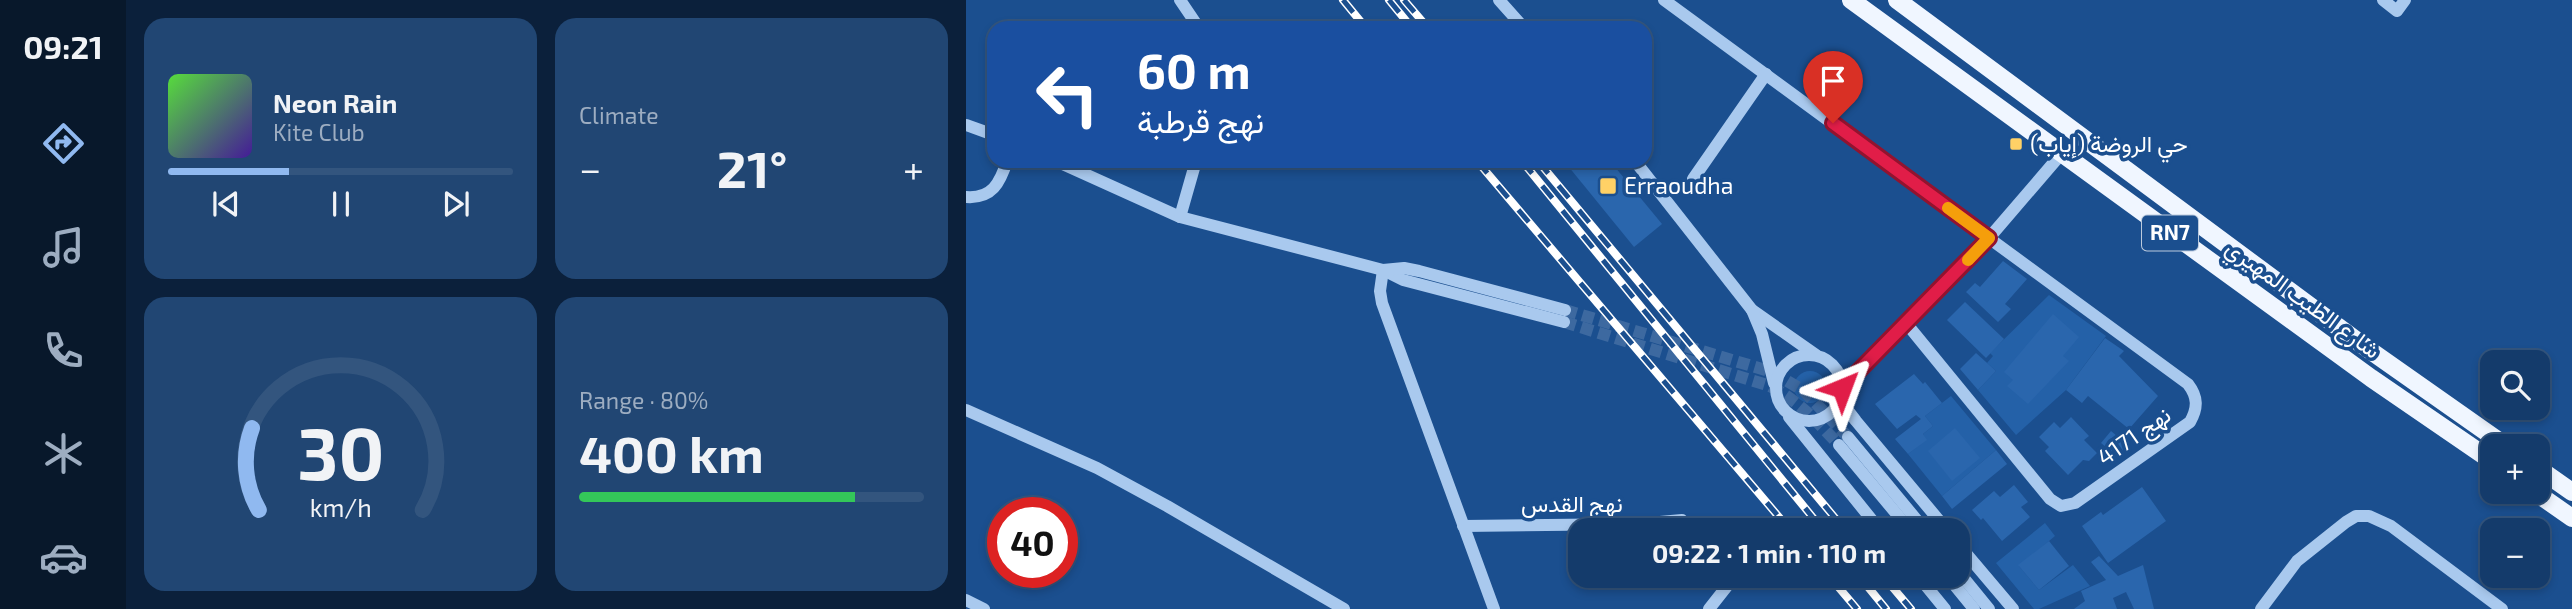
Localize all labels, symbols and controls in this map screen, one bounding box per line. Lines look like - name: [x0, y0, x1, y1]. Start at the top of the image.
- text: 09:21: [23, 27, 103, 65]
- text: 60 m: [1137, 40, 1251, 99]
- icon: left: [1022, 49, 1113, 140]
- pin: [1803, 51, 1863, 123]
- icon: arrive: [1814, 62, 1852, 100]
- text: Neon Rain: [273, 87, 397, 118]
- text: Climate: [579, 101, 659, 129]
- text: نهج قرطبة: [1137, 101, 1264, 139]
- text: Kite Club: [273, 118, 365, 146]
- icon: directions: [39, 119, 88, 168]
- place label: حي الروضة (إياب): [2030, 129, 2188, 163]
- text: 21°: [717, 136, 787, 198]
- marker: حي الروضة (إياب): [2008, 136, 2024, 152]
- text: −: [579, 145, 601, 191]
- text: +: [903, 145, 924, 191]
- place label: Erraoudha: [1624, 171, 1733, 199]
- marker: Erraoudha: [1598, 176, 1618, 196]
- icon: previous: [207, 185, 245, 223]
- icon: pause: [322, 185, 360, 223]
- icon: next: [437, 185, 475, 223]
- road number: RN7: [2142, 216, 2198, 250]
- icon: music: [39, 223, 88, 272]
- street label: شارع الطيب المهيري: [2217, 233, 2386, 369]
- icon: phone: [39, 326, 88, 375]
- map controls: [2480, 350, 2550, 588]
- button: search: [2480, 350, 2550, 420]
- position arrow: [1805, 351, 1879, 425]
- text: Range · 80%: [579, 386, 708, 414]
- street label: نهج 4171: [2091, 400, 2177, 473]
- text: 30: [297, 407, 384, 495]
- text: 400 km: [579, 421, 764, 483]
- icon: climate: [39, 429, 88, 478]
- button: +: [2480, 434, 2550, 504]
- street label: نهج القدس: [1521, 489, 1623, 520]
- text: km/h: [309, 492, 372, 522]
- speed limit sign: 40: [987, 497, 1078, 588]
- button: −: [2480, 518, 2550, 588]
- icon: car: [39, 533, 88, 582]
- text: 09:22 · 1 min · 110 m: [1652, 537, 1886, 568]

